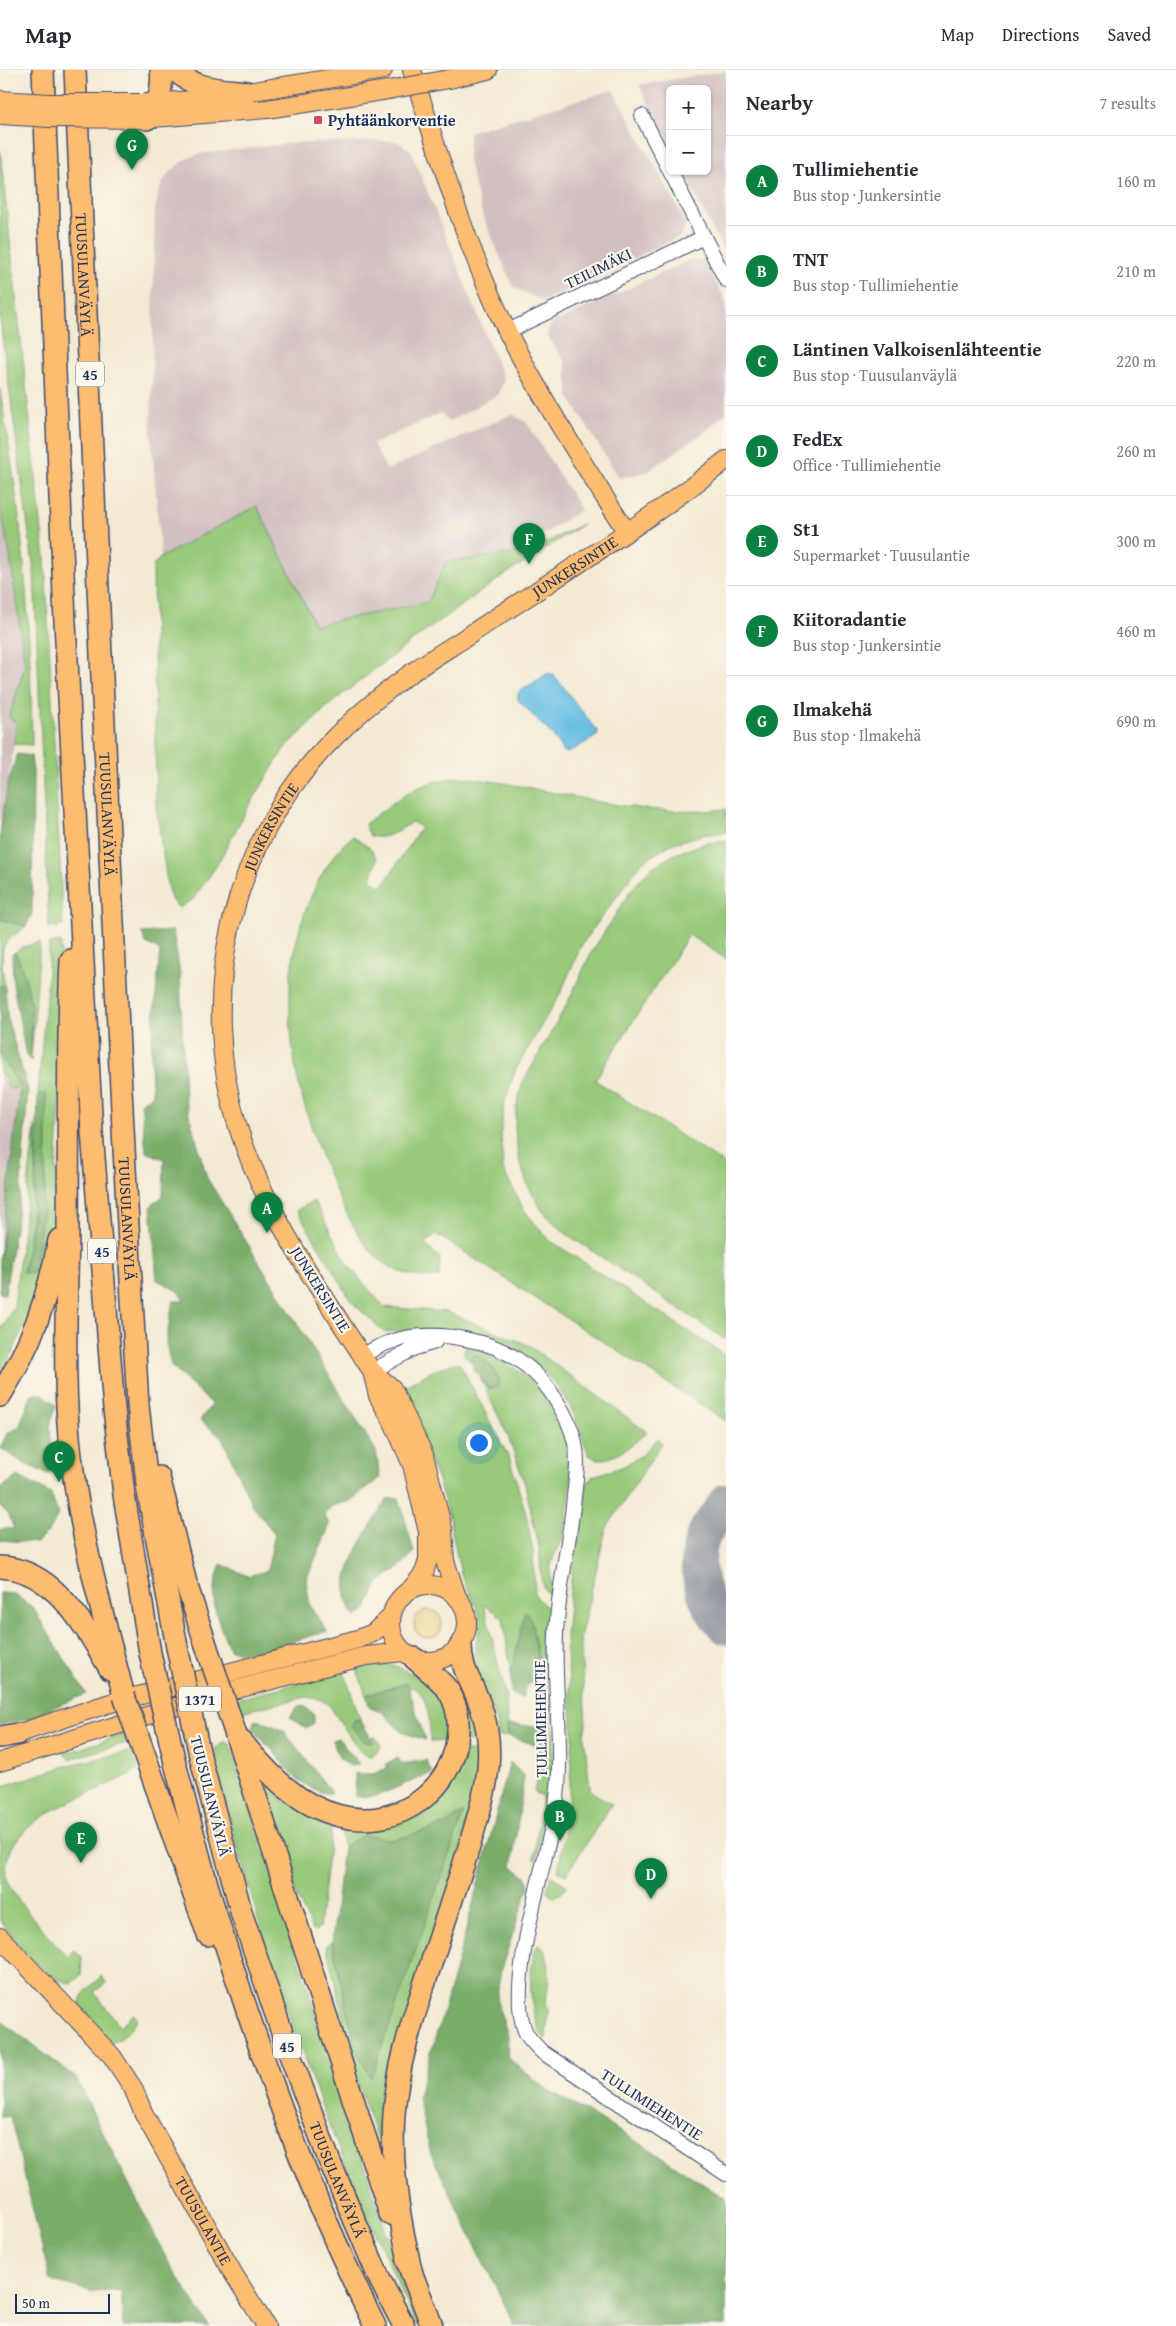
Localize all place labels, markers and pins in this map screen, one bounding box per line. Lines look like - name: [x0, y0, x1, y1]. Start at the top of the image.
- place label: Pyhtäänkorventie: [328, 108, 456, 132]
- marker: Pyhtäänkorventie: [312, 114, 324, 126]
- pin: G: [116, 129, 148, 170]
- pin: F: [513, 523, 545, 564]
- pin: A: [251, 1192, 283, 1233]
- pin: C: [43, 1441, 75, 1482]
- pin: B: [544, 1800, 576, 1841]
- pin: E: [65, 1822, 97, 1863]
- pin: D: [635, 1858, 667, 1899]

